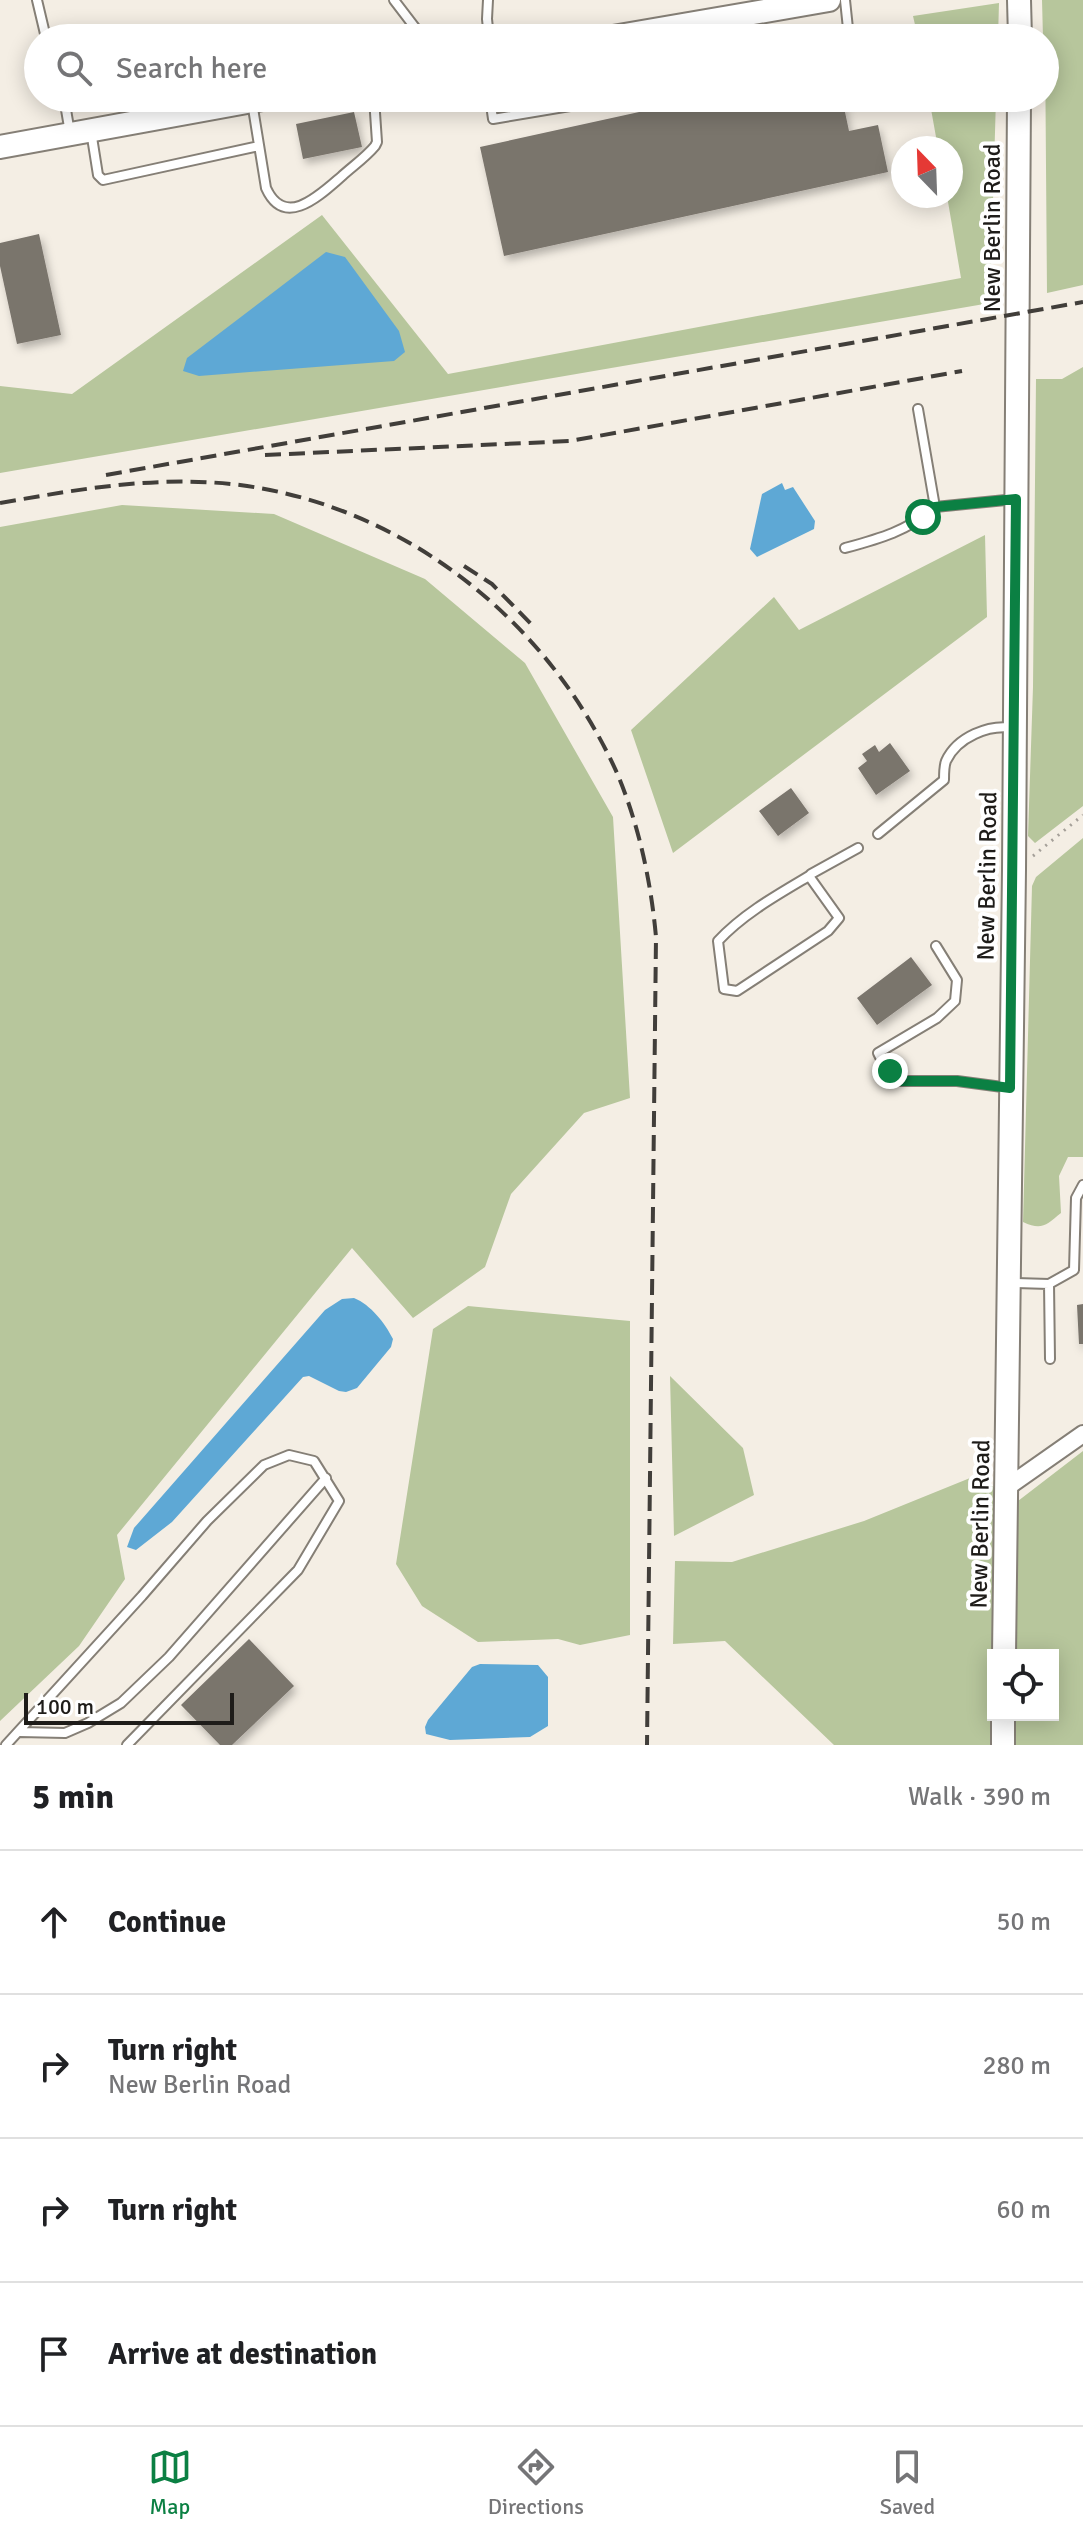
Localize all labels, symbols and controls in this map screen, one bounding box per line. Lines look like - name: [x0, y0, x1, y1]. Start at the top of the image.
- search box: [24, 24, 1059, 112]
- icon: search: [52, 46, 96, 90]
- text: Search here: [116, 50, 267, 87]
- north arrow: [891, 136, 963, 208]
- street label: New Berlin Road: [977, 143, 1007, 313]
- route start: [905, 499, 941, 535]
- street label: New Berlin Road: [971, 791, 1003, 961]
- route end: [872, 1053, 908, 1089]
- street label: New Berlin Road: [964, 1439, 996, 1609]
- map controls: [987, 1649, 1059, 1721]
- button: locate: [987, 1649, 1059, 1721]
- scale bar: [24, 1689, 234, 1725]
- text: 100 m: [36, 1693, 94, 1720]
- text: 5 min: [32, 1776, 114, 1818]
- text: Walk · 390 m: [908, 1781, 1051, 1813]
- icon: ahead: [32, 1900, 76, 1944]
- text: Continue: [108, 1904, 226, 1941]
- text: 50 m: [996, 1906, 1051, 1938]
- text: Turn right: [108, 2032, 237, 2069]
- icon: right: [32, 2044, 76, 2088]
- text: 280 m: [982, 2050, 1051, 2082]
- text: New Berlin Road: [108, 2069, 291, 2101]
- icon: right: [32, 2188, 76, 2232]
- text: Turn right: [108, 2192, 237, 2229]
- text: 60 m: [996, 2194, 1051, 2226]
- icon: arrive: [32, 2332, 76, 2376]
- text: Arrive at destination: [108, 2336, 377, 2373]
- tab: Map: [148, 2445, 192, 2520]
- tab: Directions: [488, 2445, 584, 2520]
- tab: Saved: [880, 2445, 935, 2520]

